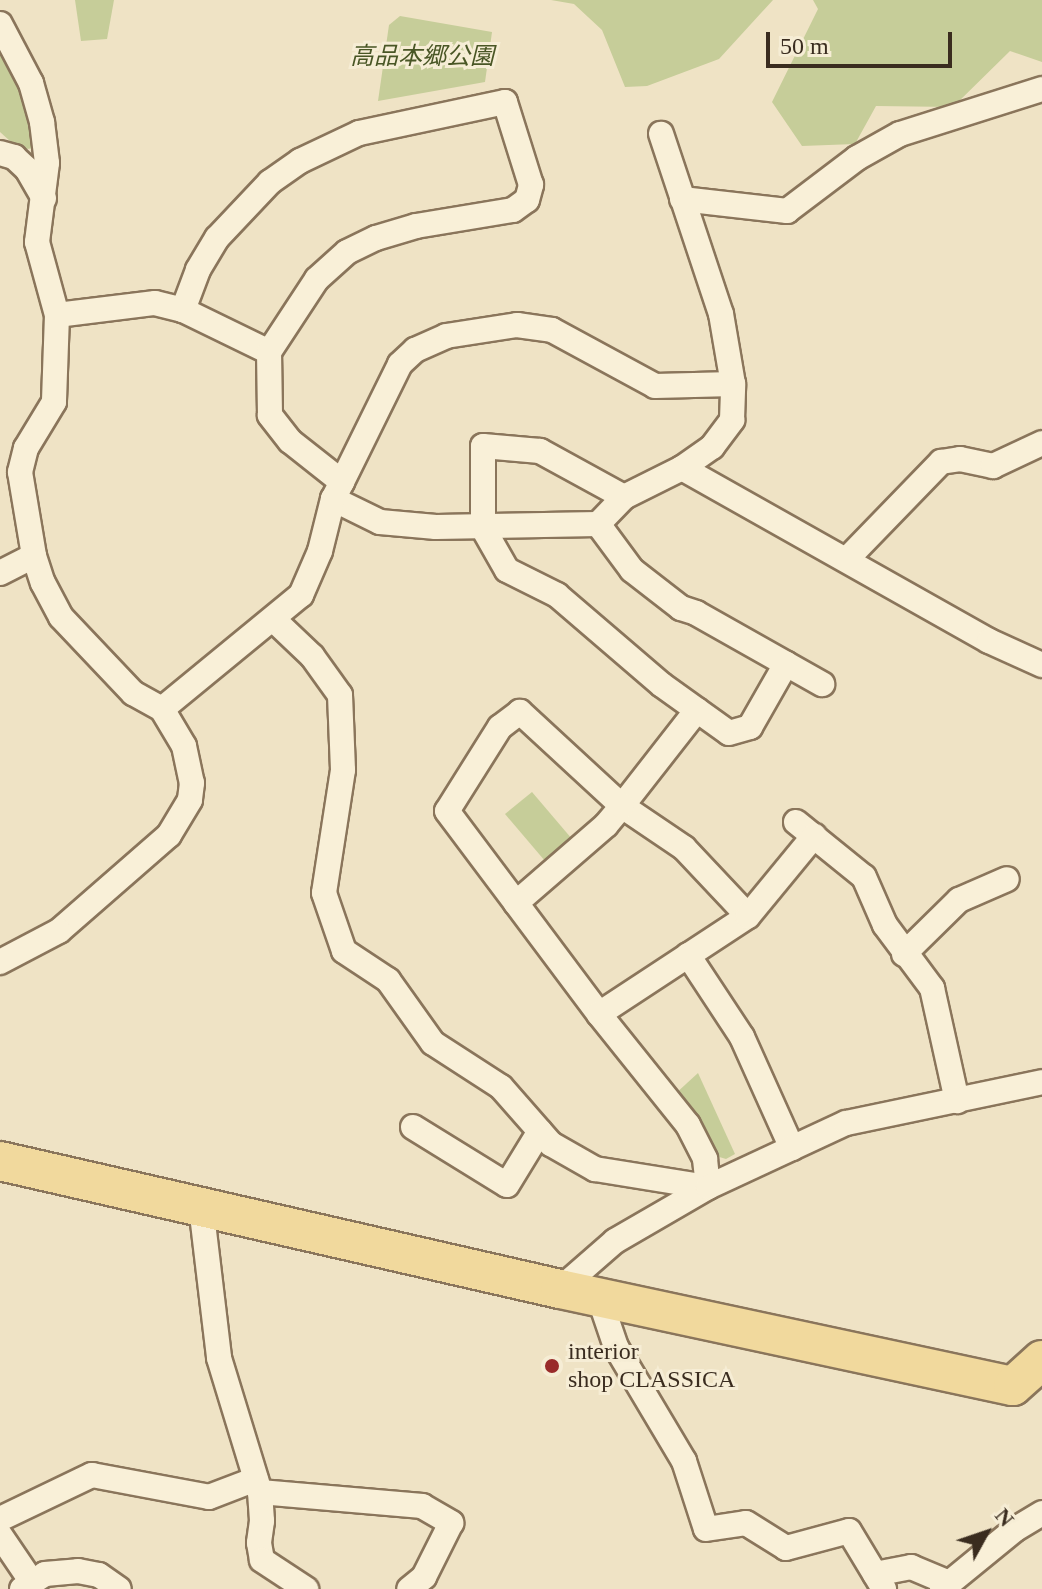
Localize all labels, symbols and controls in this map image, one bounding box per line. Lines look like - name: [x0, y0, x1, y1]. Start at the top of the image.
- scale bar: [770, 16, 956, 66]
- text: 50 m: [780, 33, 829, 59]
- park label: 高品本郷公園: [350, 43, 494, 71]
- place label: interior shop CLASSICA: [568, 1338, 735, 1394]
- marker: interior shop CLASSICA: [543, 1357, 561, 1375]
- north arrow: [946, 1493, 1026, 1573]
- text: N: [990, 1503, 1019, 1531]

